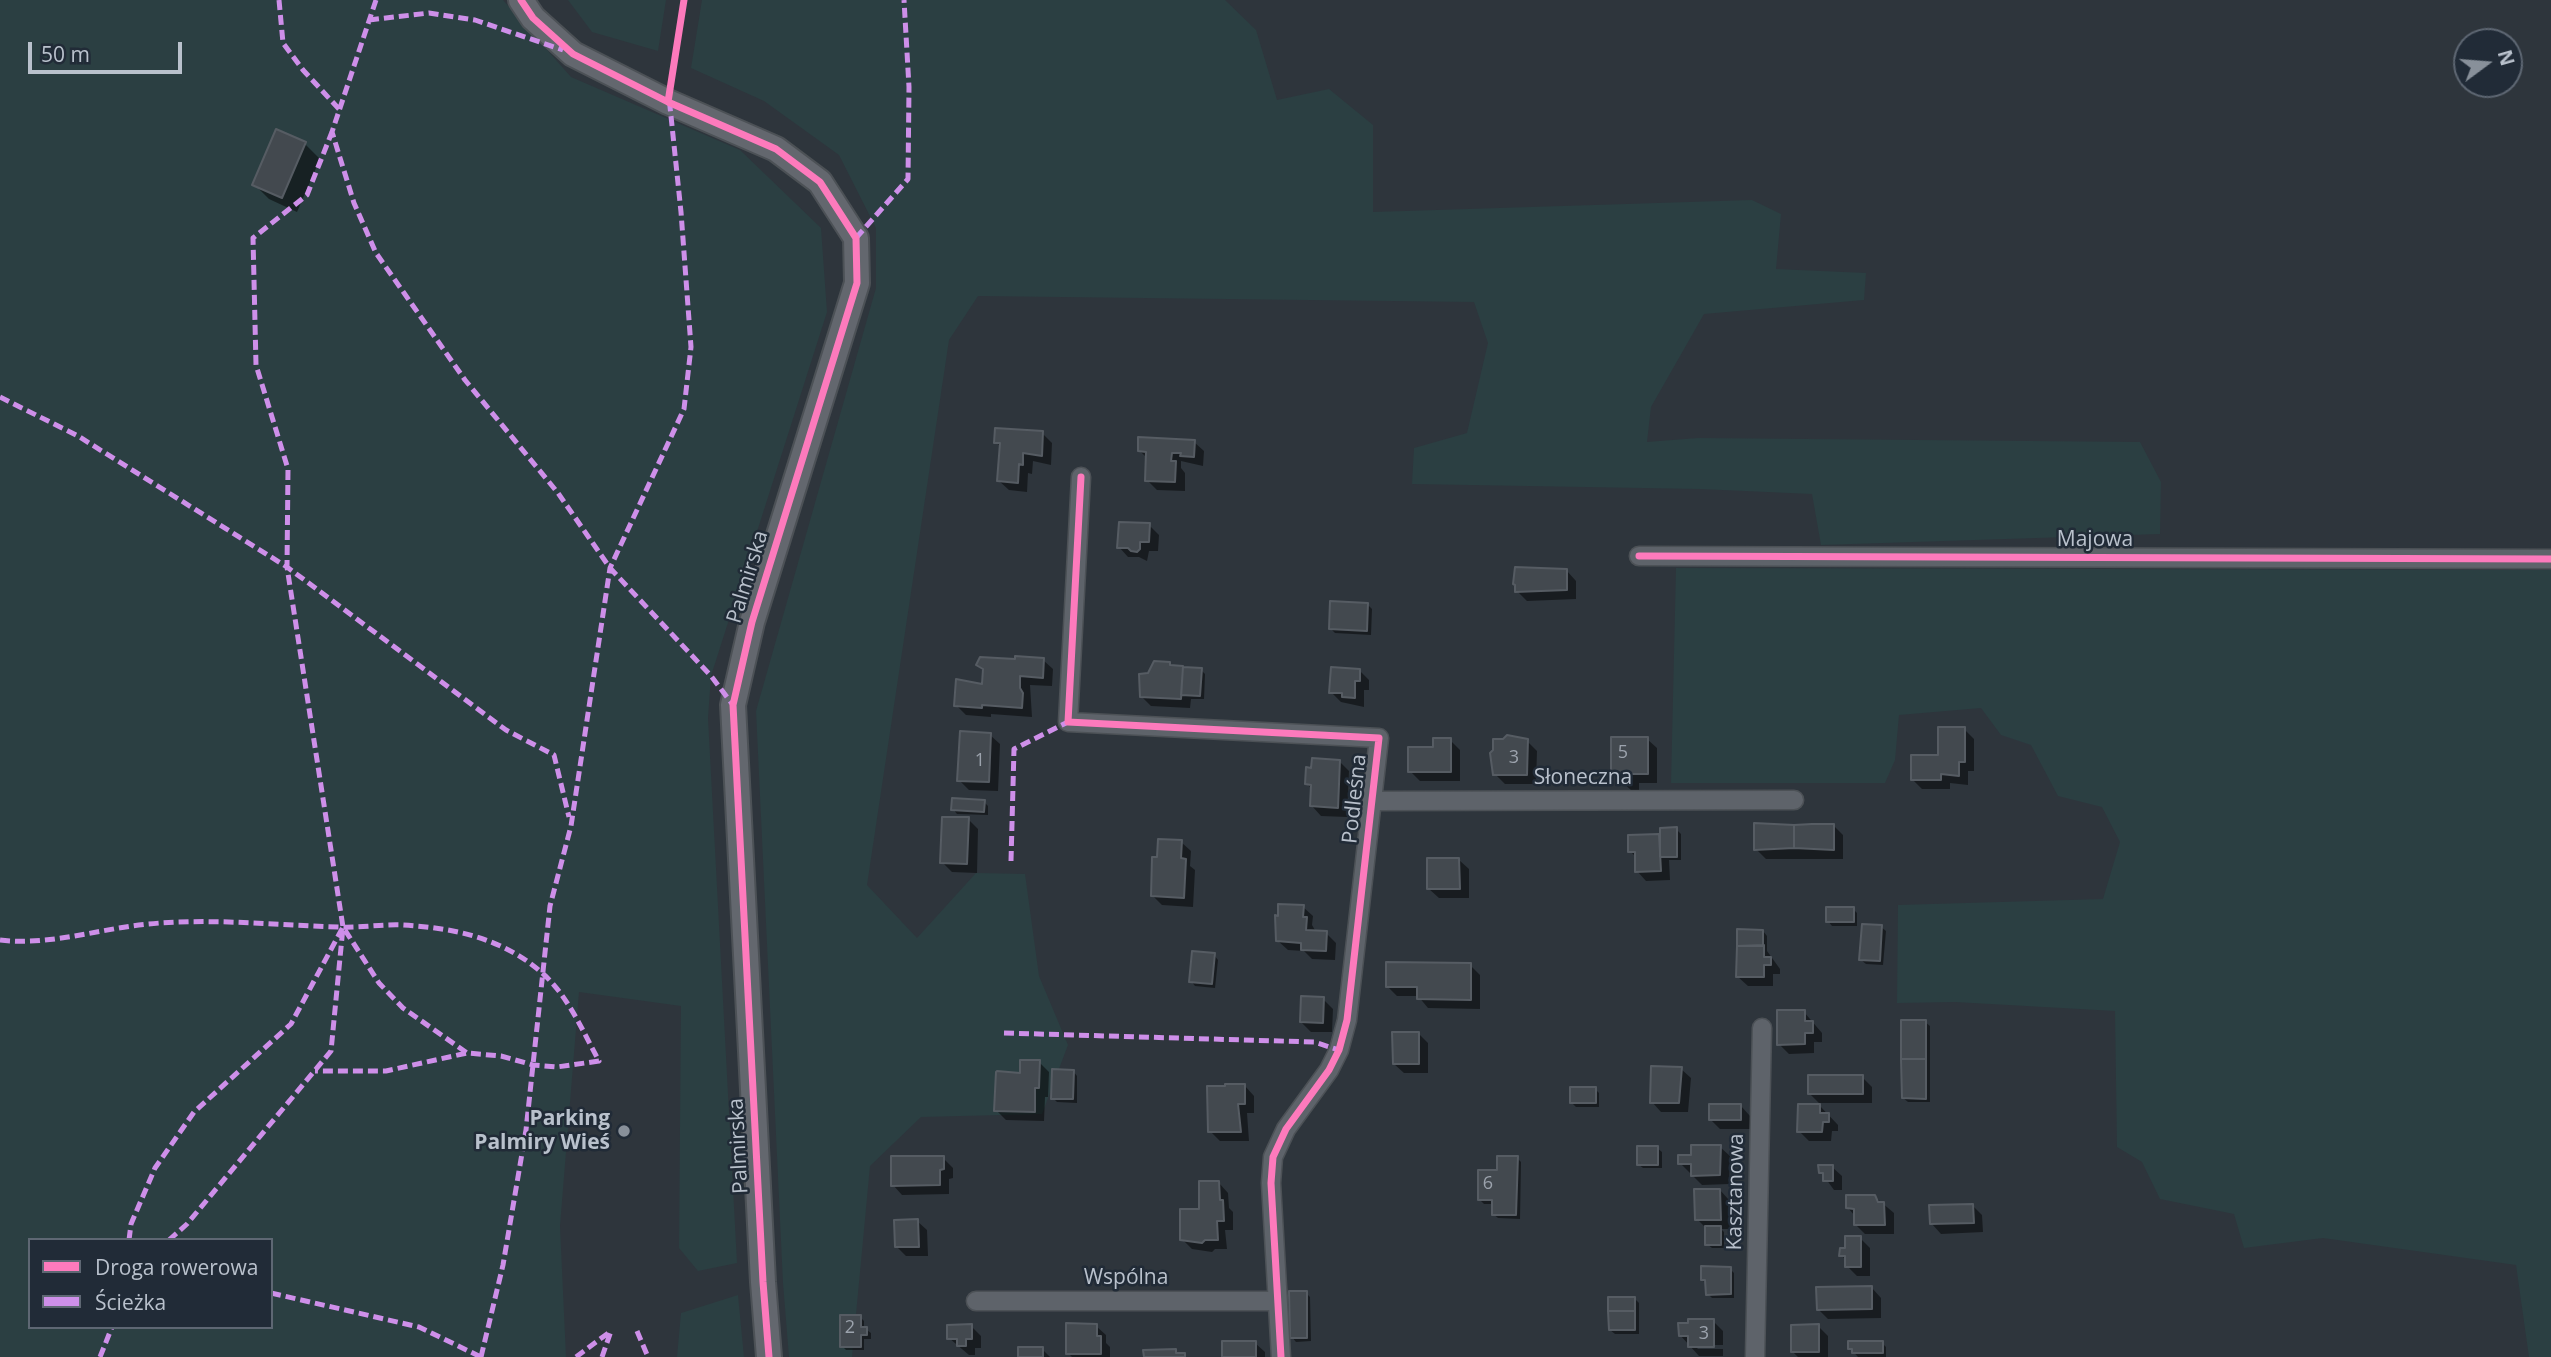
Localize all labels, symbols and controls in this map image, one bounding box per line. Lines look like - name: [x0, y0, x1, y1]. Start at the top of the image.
- scale bar: [32, 28, 186, 72]
- north arrow: [2453, 28, 2523, 98]
- text: 50 m: [41, 40, 90, 68]
- text: N: [2492, 47, 2521, 69]
- street label: Majowa: [2057, 527, 2133, 553]
- street label: Palmirska: [722, 528, 774, 626]
- house number: 5: [1618, 742, 1628, 764]
- house number: 3: [1509, 747, 1519, 769]
- house number: 1: [975, 750, 985, 772]
- street label: Podleśna: [1338, 753, 1372, 845]
- street label: Słoneczna: [1534, 765, 1632, 791]
- street label: Palmirska: [724, 1098, 754, 1194]
- place label: Parking Palmiry Wieś: [474, 1106, 610, 1156]
- marker: Parking Palmiry Wieś: [616, 1123, 632, 1139]
- street label: Kasztanowa: [1722, 1133, 1750, 1251]
- house number: 6: [1483, 1173, 1493, 1195]
- legend: [28, 1238, 273, 1329]
- text: Droga rowerowa: [95, 1253, 258, 1281]
- street label: Wspólna: [1084, 1265, 1168, 1291]
- text: Ścieżka: [95, 1288, 166, 1316]
- house number: 2: [845, 1317, 855, 1339]
- house number: 3: [1699, 1323, 1709, 1345]

